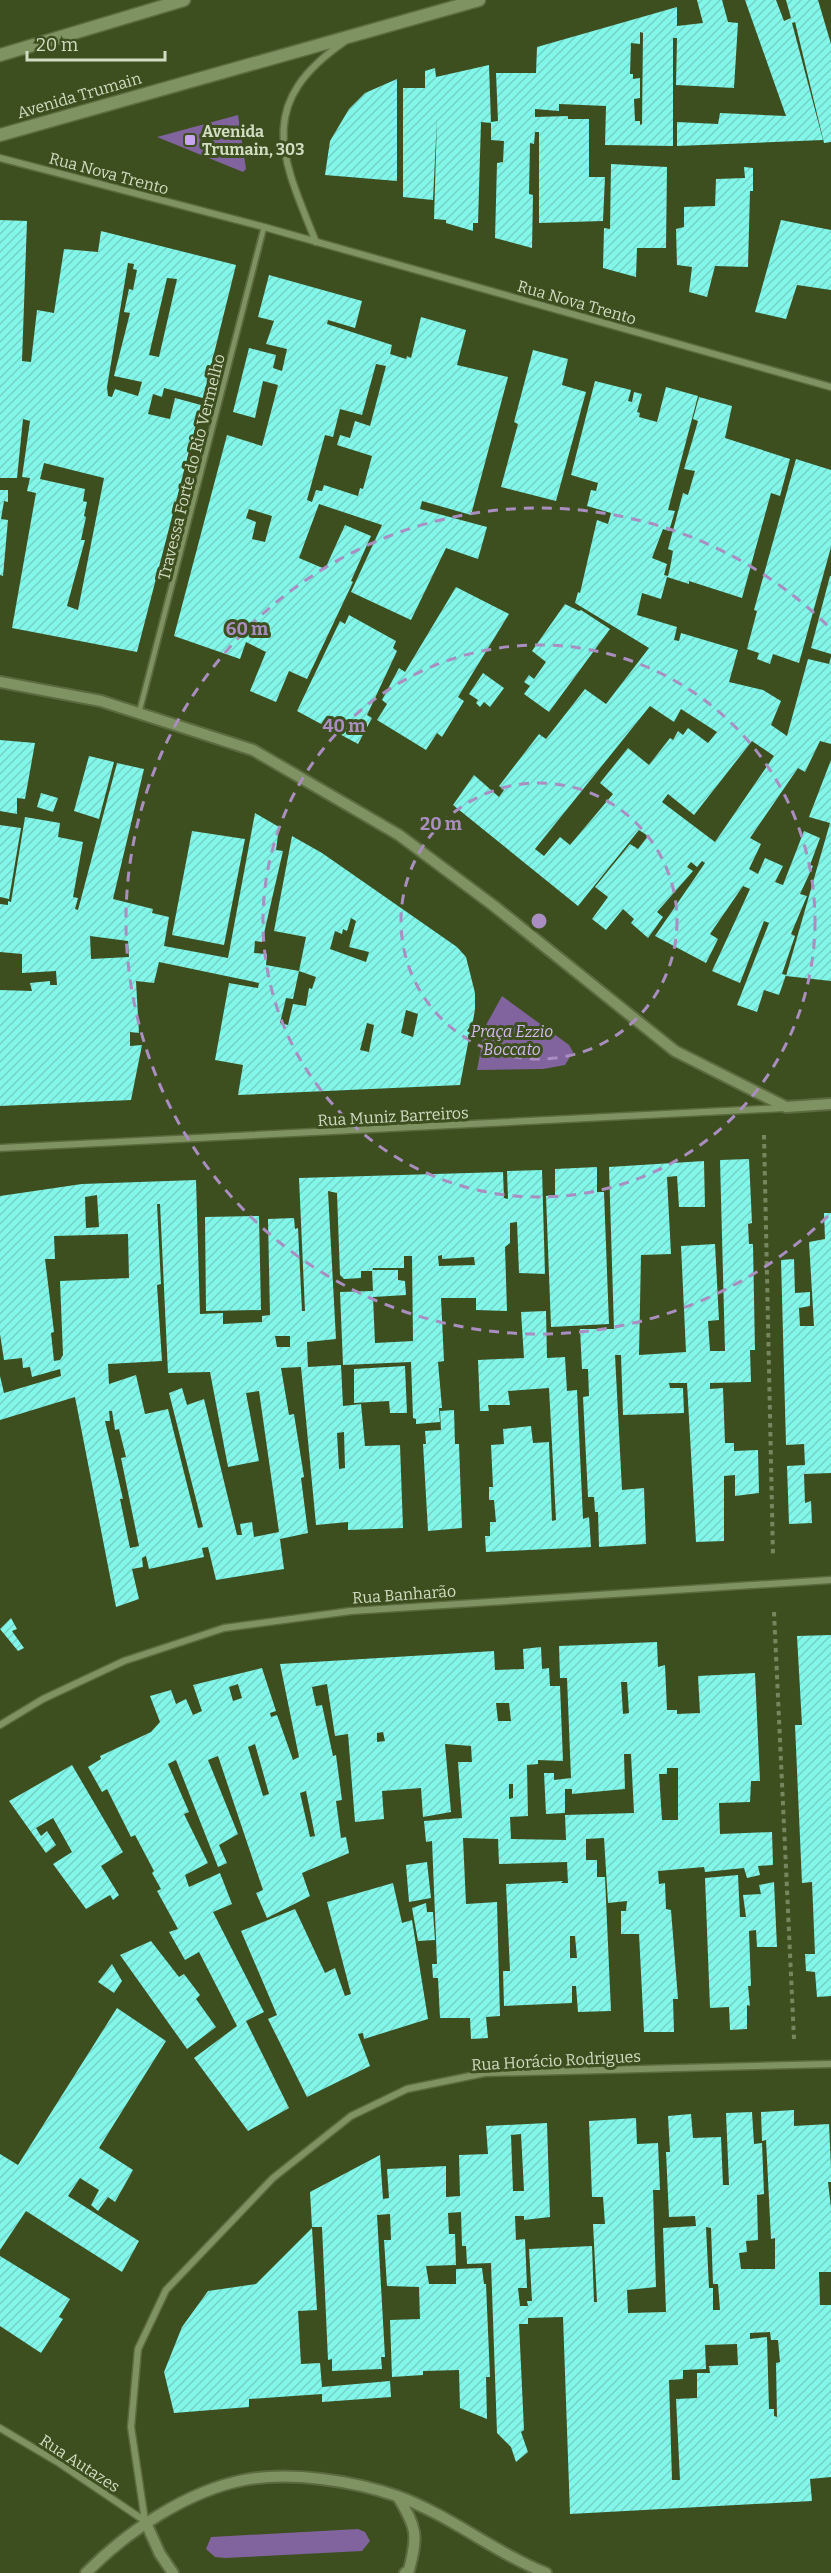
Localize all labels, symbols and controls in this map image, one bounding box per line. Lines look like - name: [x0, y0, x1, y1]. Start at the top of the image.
- scale bar: [27, 24, 165, 62]
- text: 20 m: [36, 34, 78, 56]
- street label: Avenida Trumain: [15, 69, 143, 122]
- place label: Avenida Trumain, 303: [202, 122, 304, 159]
- marker: Avenida Trumain, 303: [183, 133, 197, 147]
- street label: Rua Nova Trento: [47, 148, 171, 199]
- street label: Rua Nova Trento: [515, 276, 639, 329]
- street label: Travessa Forte do Rio Vermelho: [154, 352, 229, 582]
- text: 60 m: [226, 618, 268, 640]
- text: 40 m: [323, 715, 365, 737]
- text: 20 m: [420, 813, 462, 835]
- centre of rings: [529, 911, 549, 931]
- park label: Praça Ezzio Boccato: [471, 1022, 553, 1059]
- street label: Rua Muniz Barreiros: [317, 1103, 469, 1130]
- street label: Rua Banharão: [351, 1581, 457, 1608]
- street label: Rua Horácio Rodrigues: [471, 2047, 641, 2074]
- street label: Rua Autazes: [36, 2431, 123, 2496]

